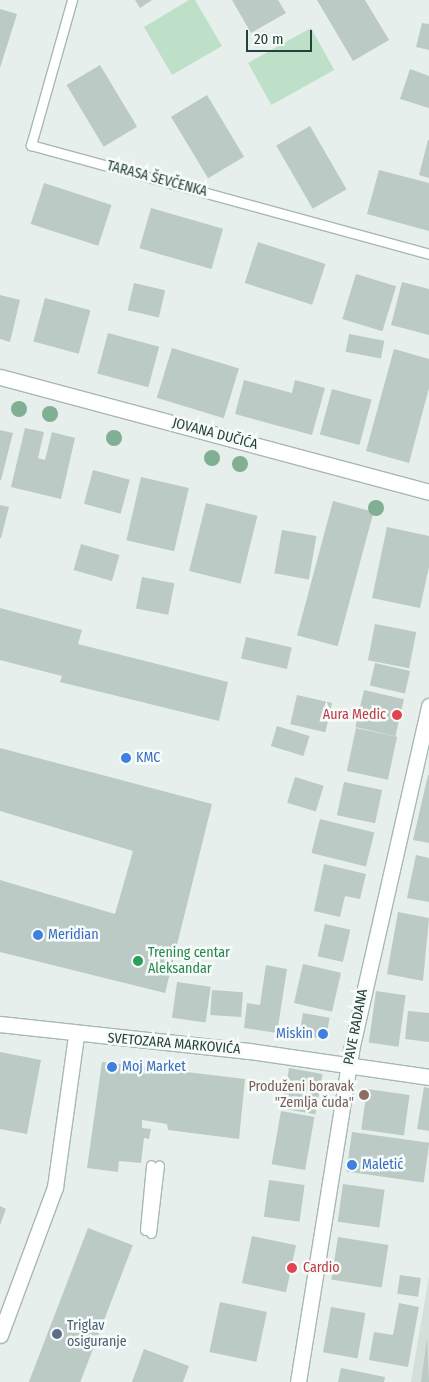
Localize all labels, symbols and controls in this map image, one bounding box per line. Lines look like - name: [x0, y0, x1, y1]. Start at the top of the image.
- scale bar: [249, 20, 315, 52]
- text: 20 m: [254, 30, 284, 48]
- street label: TARASA ŠEVČENKA: [105, 158, 209, 200]
- street label: JOVANA DUČIĆA: [171, 415, 259, 453]
- place label: Aura Medic: [323, 707, 386, 723]
- marker: Aura Medic: [390, 708, 404, 722]
- place label: KMC: [136, 750, 160, 766]
- marker: KMC: [120, 752, 132, 764]
- place label: Meridian: [48, 927, 99, 943]
- marker: Meridian: [32, 929, 44, 941]
- place label: Trening centar Aleksandar: [148, 945, 230, 978]
- marker: Trening centar Aleksandar: [132, 955, 144, 967]
- street label: PAVE RADANA: [340, 988, 372, 1066]
- place label: Miskin: [276, 1026, 313, 1042]
- marker: Miskin: [317, 1028, 329, 1040]
- street label: SVETOZARA MARKOVIĆA: [107, 1030, 241, 1058]
- place label: Moj Market: [122, 1059, 186, 1075]
- marker: Moj Market: [106, 1061, 118, 1073]
- place label: Produženi boravak "Zemlja čuda": [248, 1079, 354, 1112]
- marker: Produženi boravak "Zemlja čuda": [358, 1089, 370, 1101]
- place label: Maletić: [362, 1157, 403, 1173]
- marker: Maletić: [346, 1159, 358, 1171]
- place label: Cardio: [303, 1260, 340, 1276]
- marker: Cardio: [285, 1261, 299, 1275]
- place label: Triglav osiguranje: [67, 1318, 127, 1350]
- marker: Triglav osiguranje: [51, 1328, 63, 1340]

